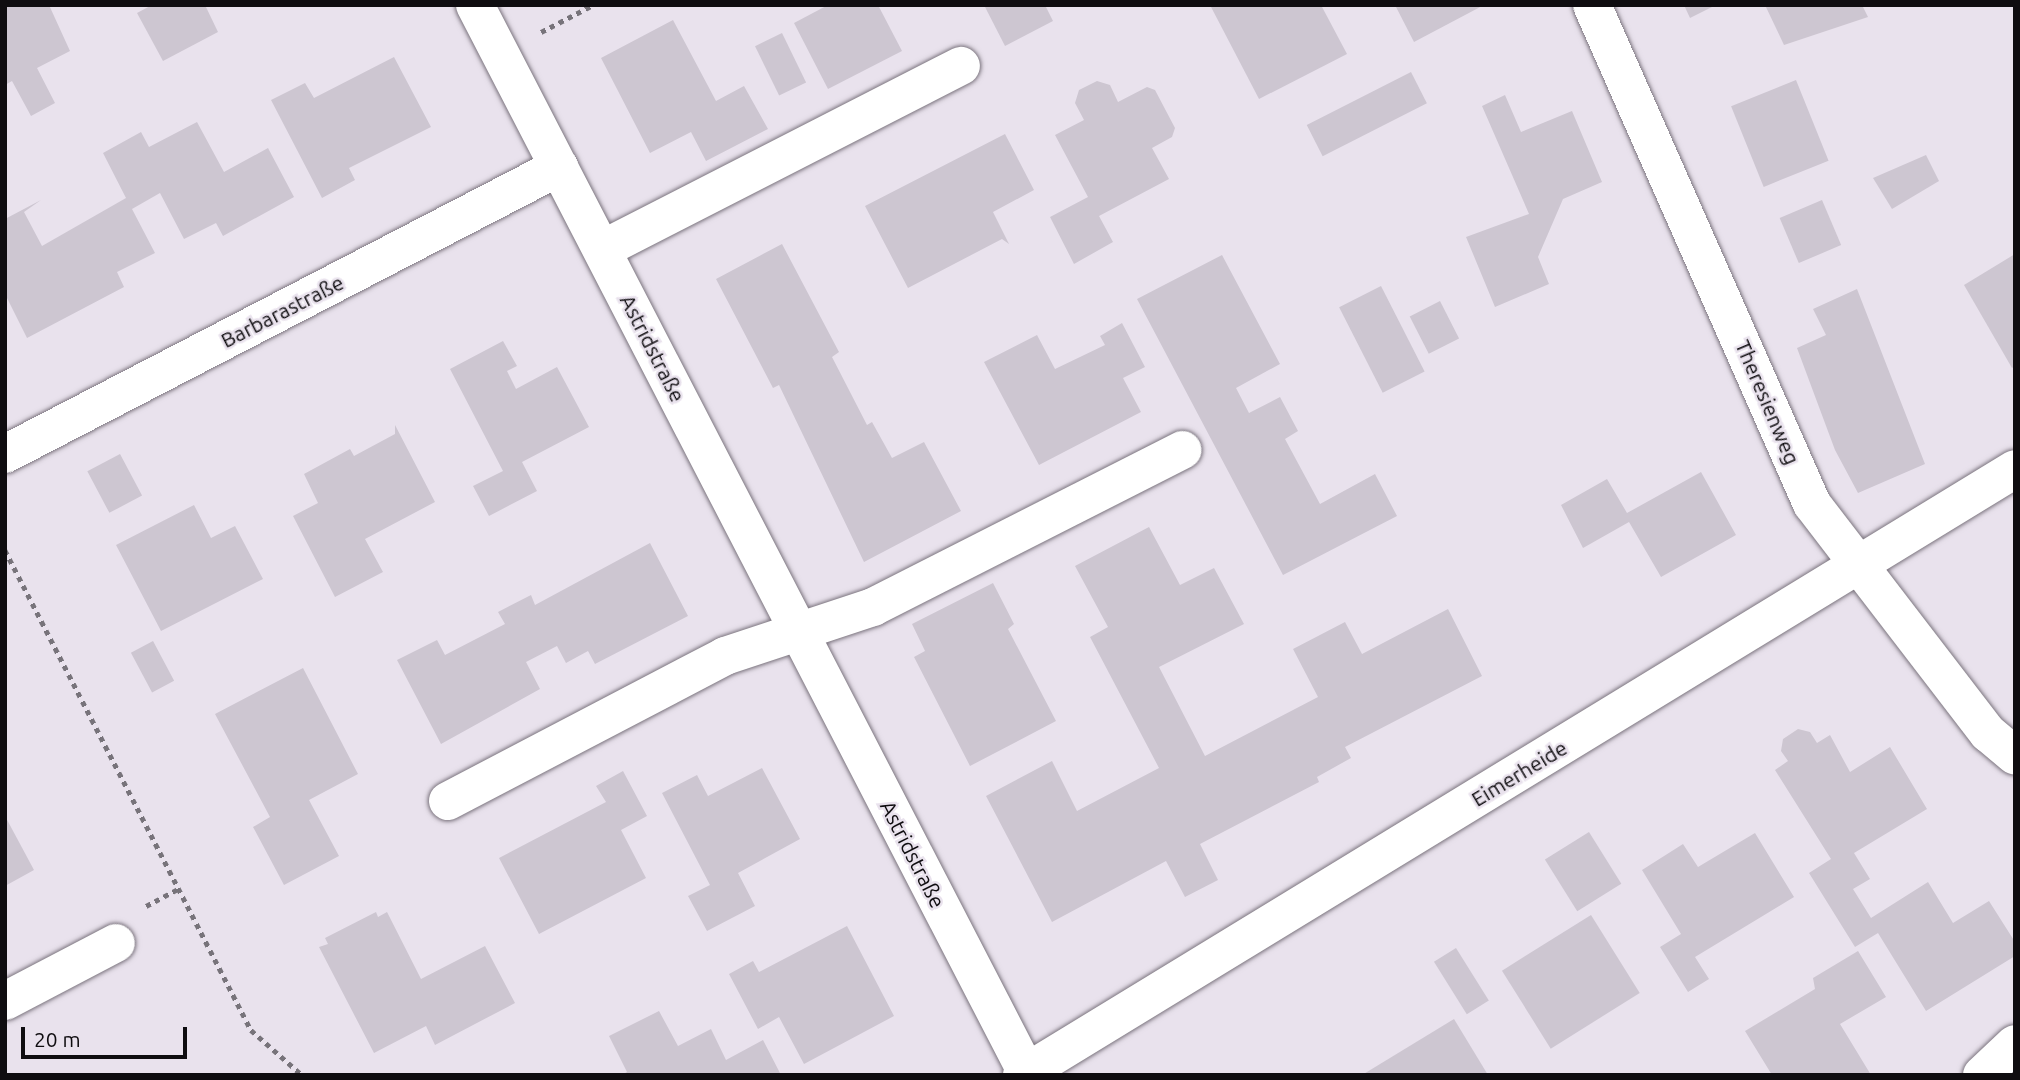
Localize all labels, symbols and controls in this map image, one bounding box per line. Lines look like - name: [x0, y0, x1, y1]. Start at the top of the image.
- street label: Barbarastraße: [216, 269, 348, 353]
- street label: Astridstraße: [615, 290, 691, 406]
- street label: Theresienweg: [1731, 336, 1805, 468]
- street label: Eimerheide: [1467, 735, 1571, 811]
- street label: Astridstraße: [875, 796, 951, 912]
- scale bar: [24, 1014, 191, 1058]
- text: 20 m: [34, 1027, 81, 1051]

